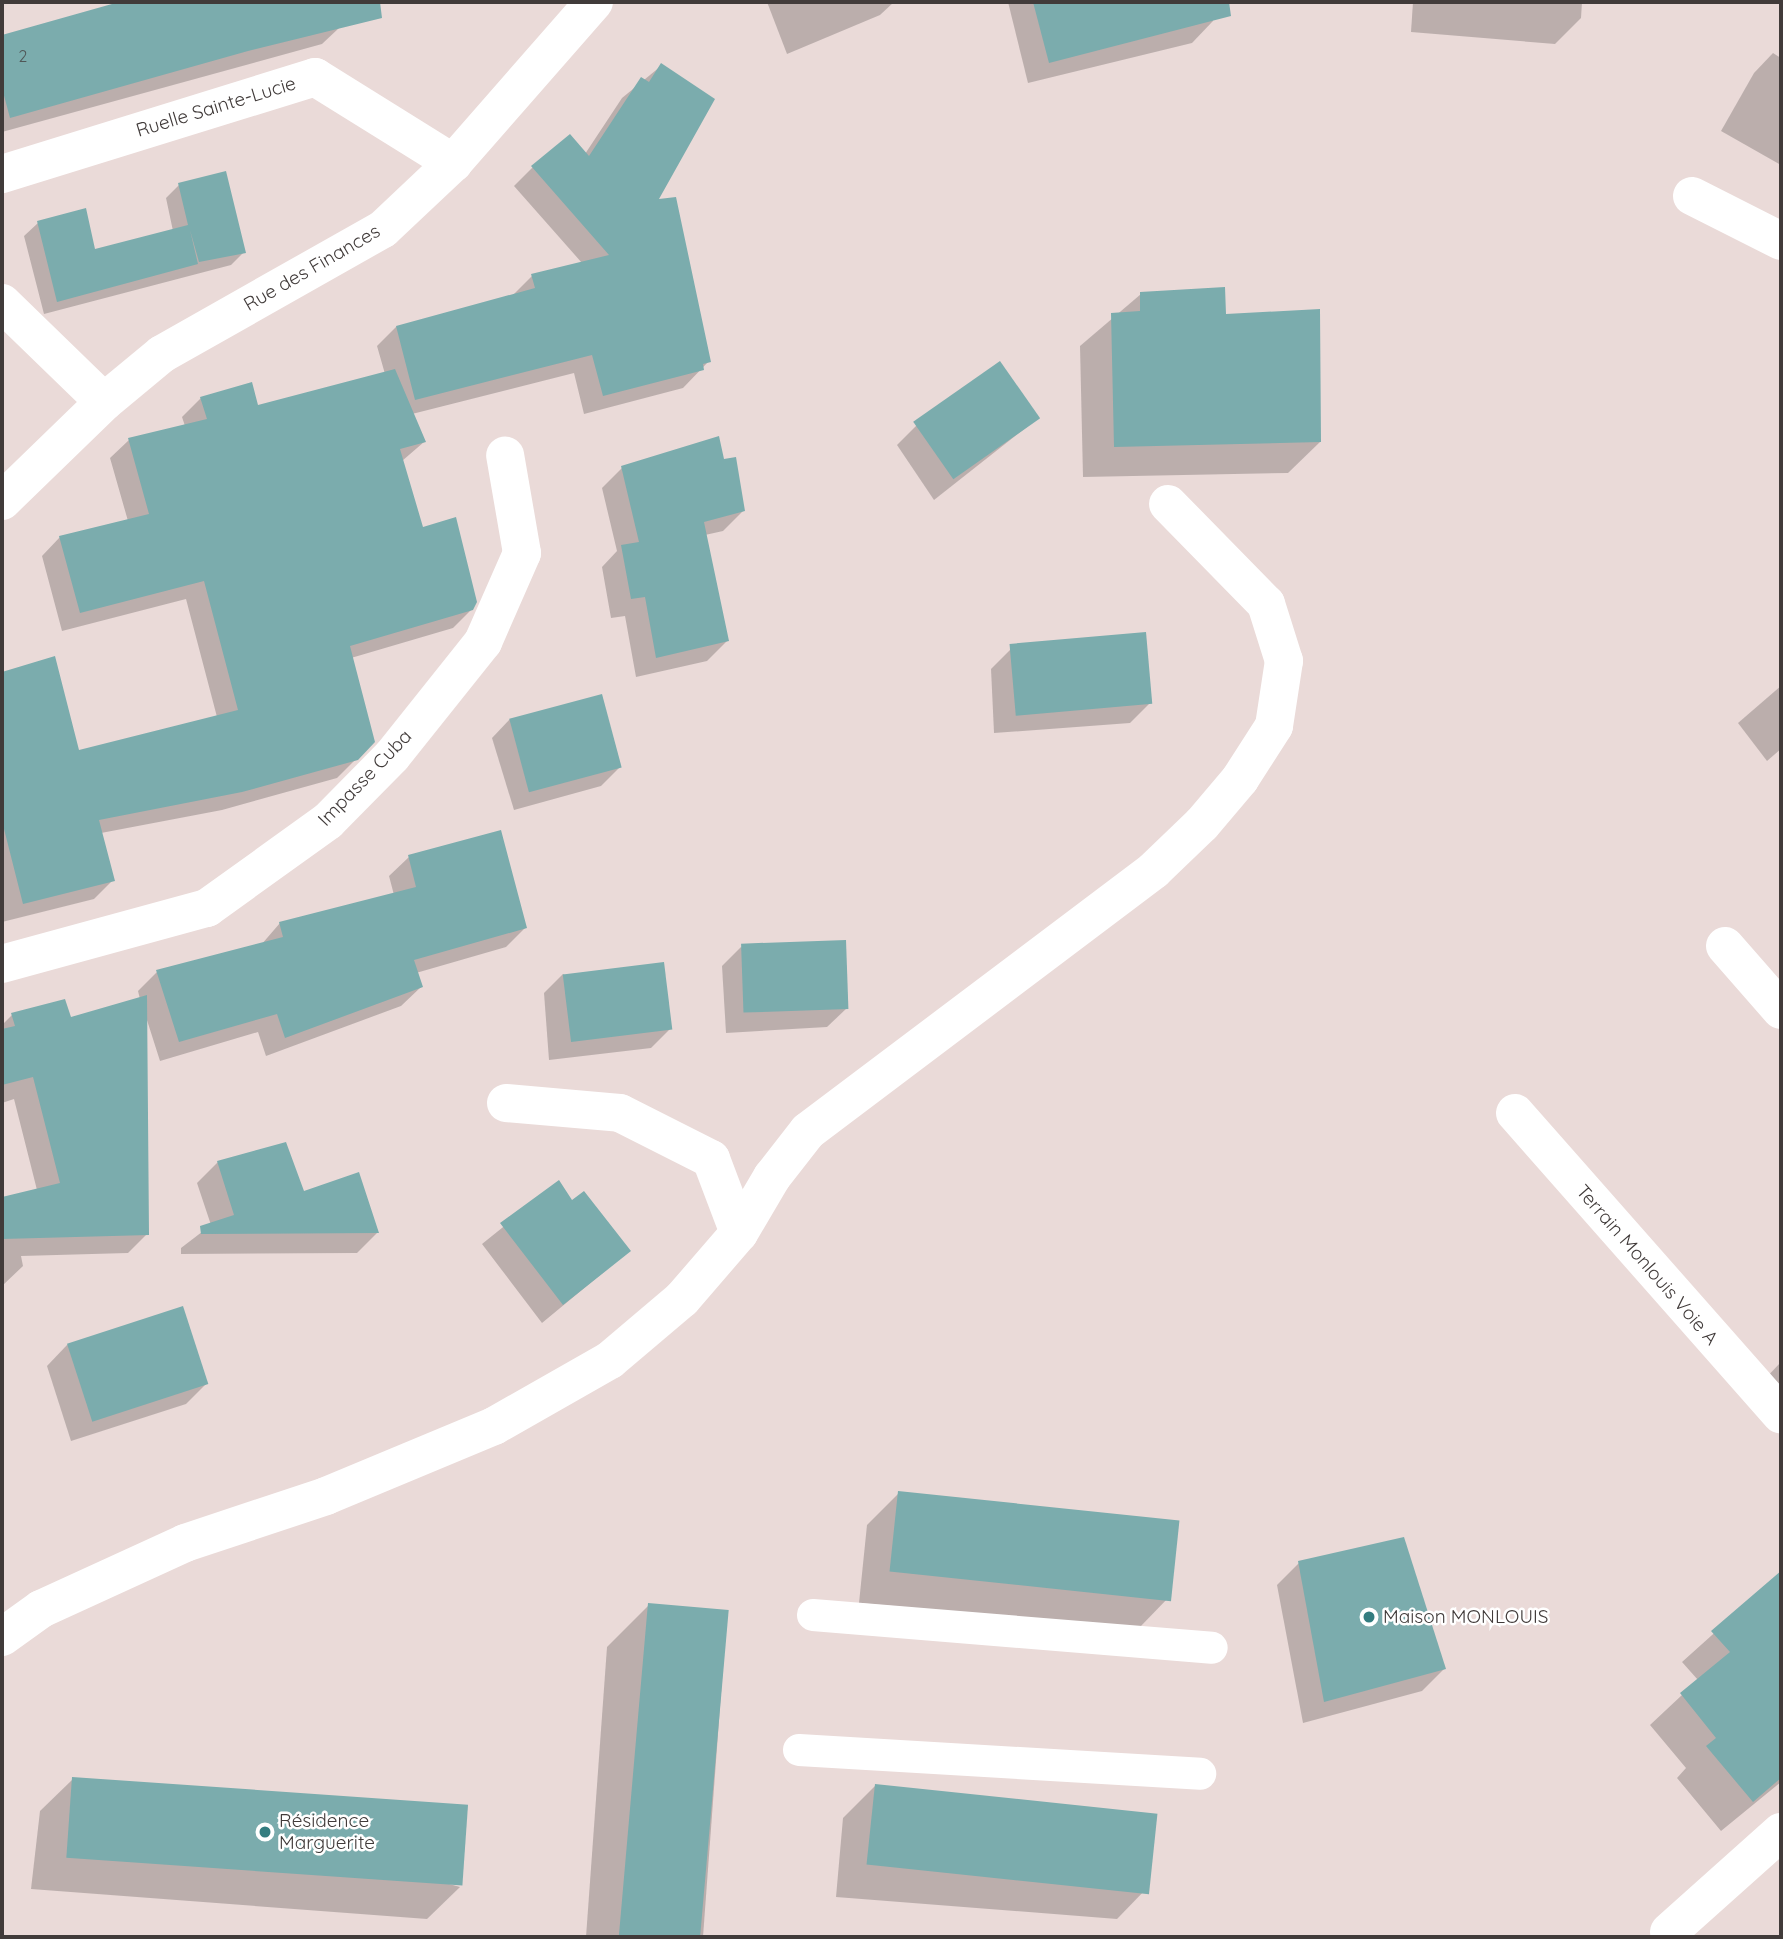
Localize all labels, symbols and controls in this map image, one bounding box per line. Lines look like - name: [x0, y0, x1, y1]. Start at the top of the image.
- house number: 2: [19, 46, 27, 66]
- street label: Ruelle Sainte-Lucie: [133, 72, 299, 142]
- street label: Rue des Finances: [240, 220, 384, 316]
- street label: Impasse Cuba: [313, 725, 417, 831]
- street label: Terrain Monlouis Voie A: [1571, 1180, 1723, 1350]
- place label: Maison MONLOUIS: [1383, 1606, 1548, 1628]
- marker: Maison MONLOUIS: [1361, 1609, 1377, 1625]
- place label: Résidence Marguerite: [279, 1810, 375, 1854]
- marker: Résidence Marguerite: [257, 1824, 273, 1840]

